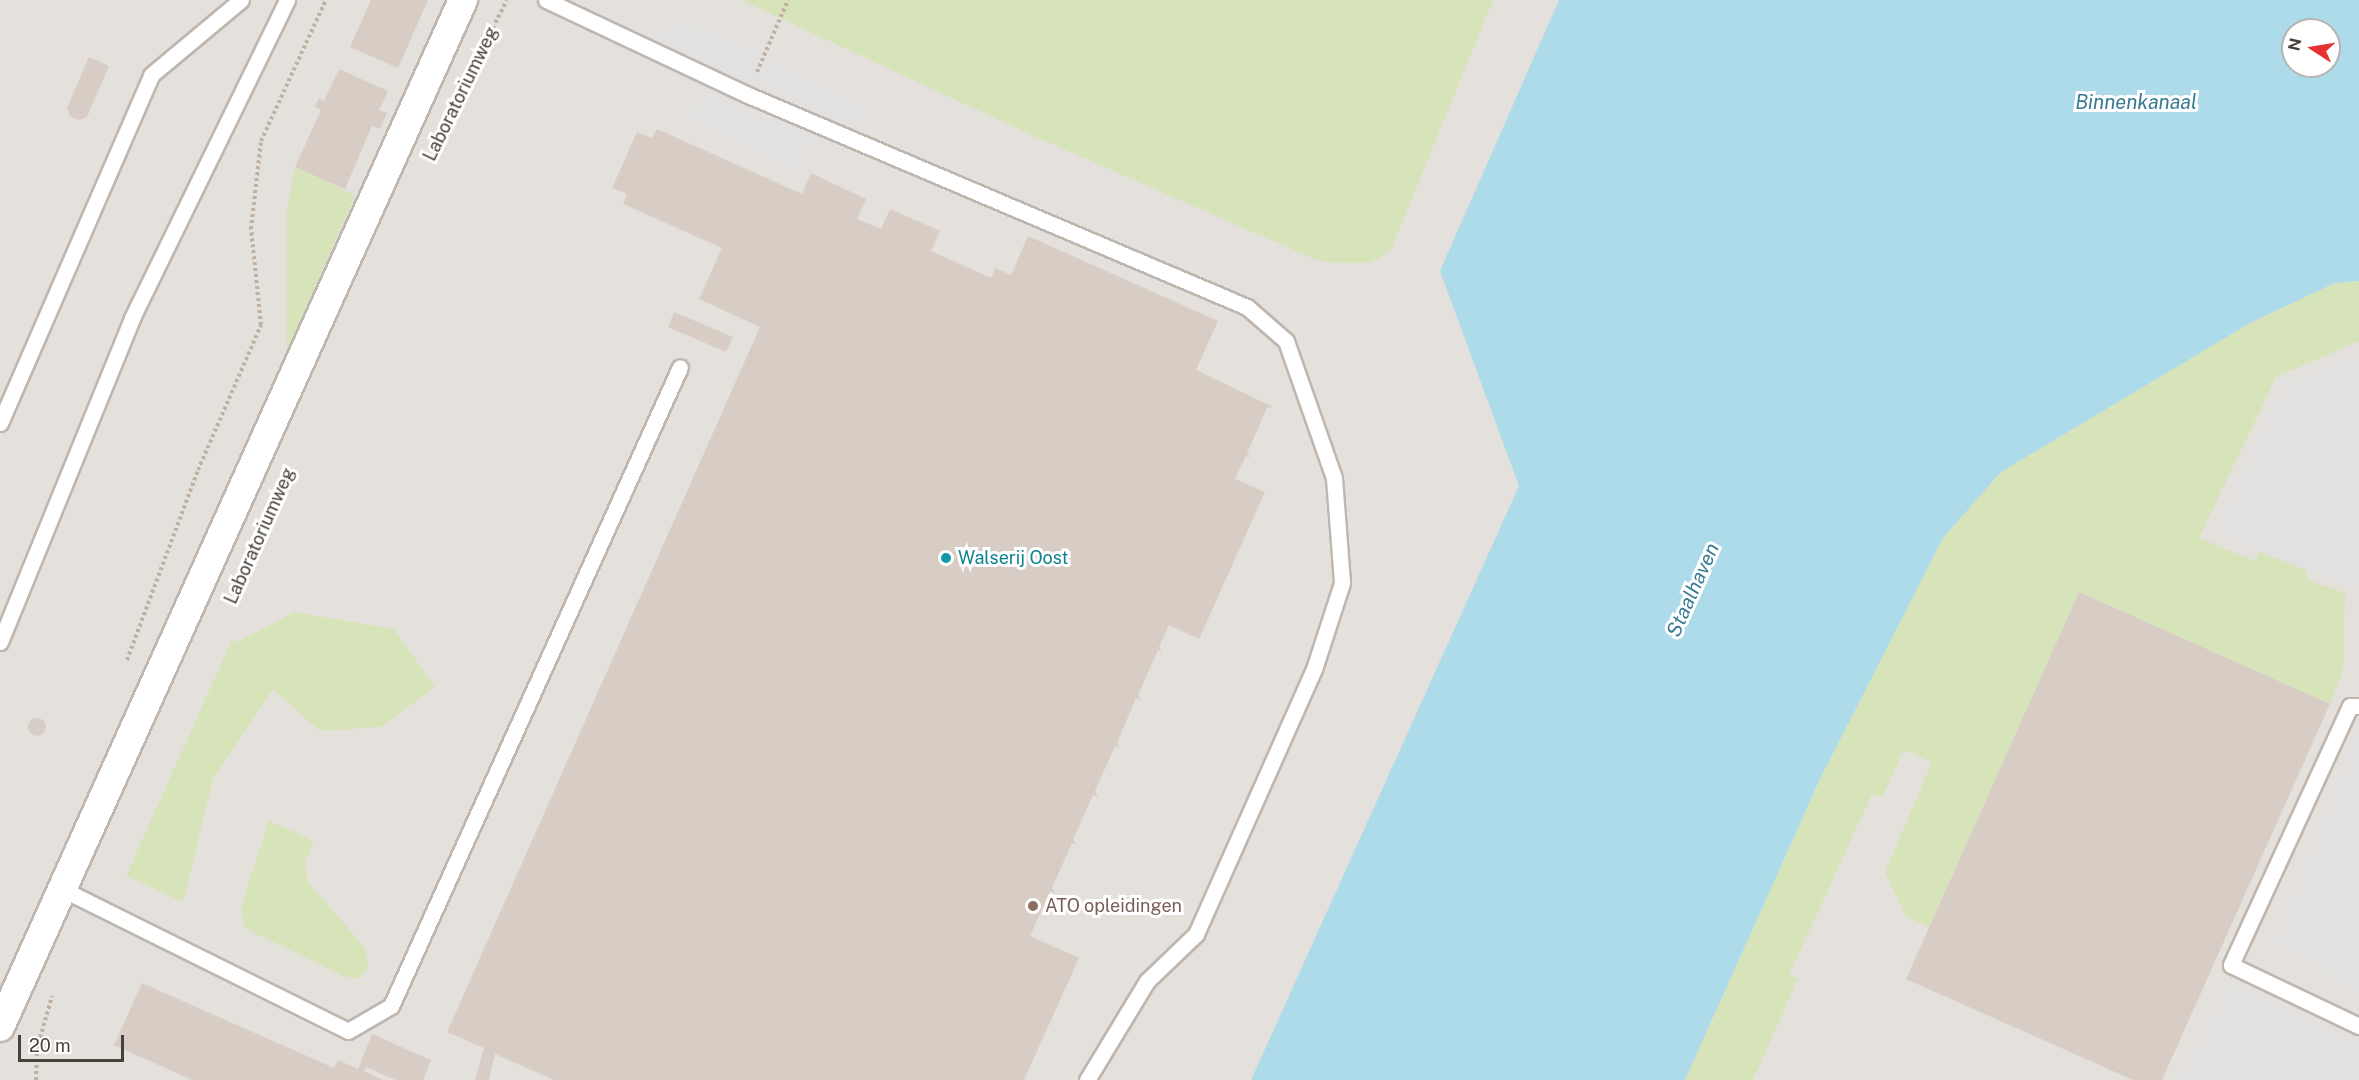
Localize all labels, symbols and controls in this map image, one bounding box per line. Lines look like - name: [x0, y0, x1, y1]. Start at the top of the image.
- north arrow: [2281, 18, 2341, 78]
- street label: Laboratoriumweg: [419, 23, 503, 165]
- text: N: [2284, 36, 2305, 53]
- water label: Binnenkanaal: [2075, 90, 2197, 114]
- street label: Laboratoriumweg: [220, 465, 300, 607]
- water label: Staalhaven: [1662, 539, 1724, 641]
- place label: Walserij Oost: [958, 547, 1069, 569]
- marker: Walserij Oost: [939, 551, 953, 565]
- place label: ATO opleidingen: [1045, 895, 1182, 917]
- marker: ATO opleidingen: [1026, 899, 1040, 913]
- scale bar: [21, 1023, 128, 1061]
- text: 20 m: [29, 1035, 71, 1056]

